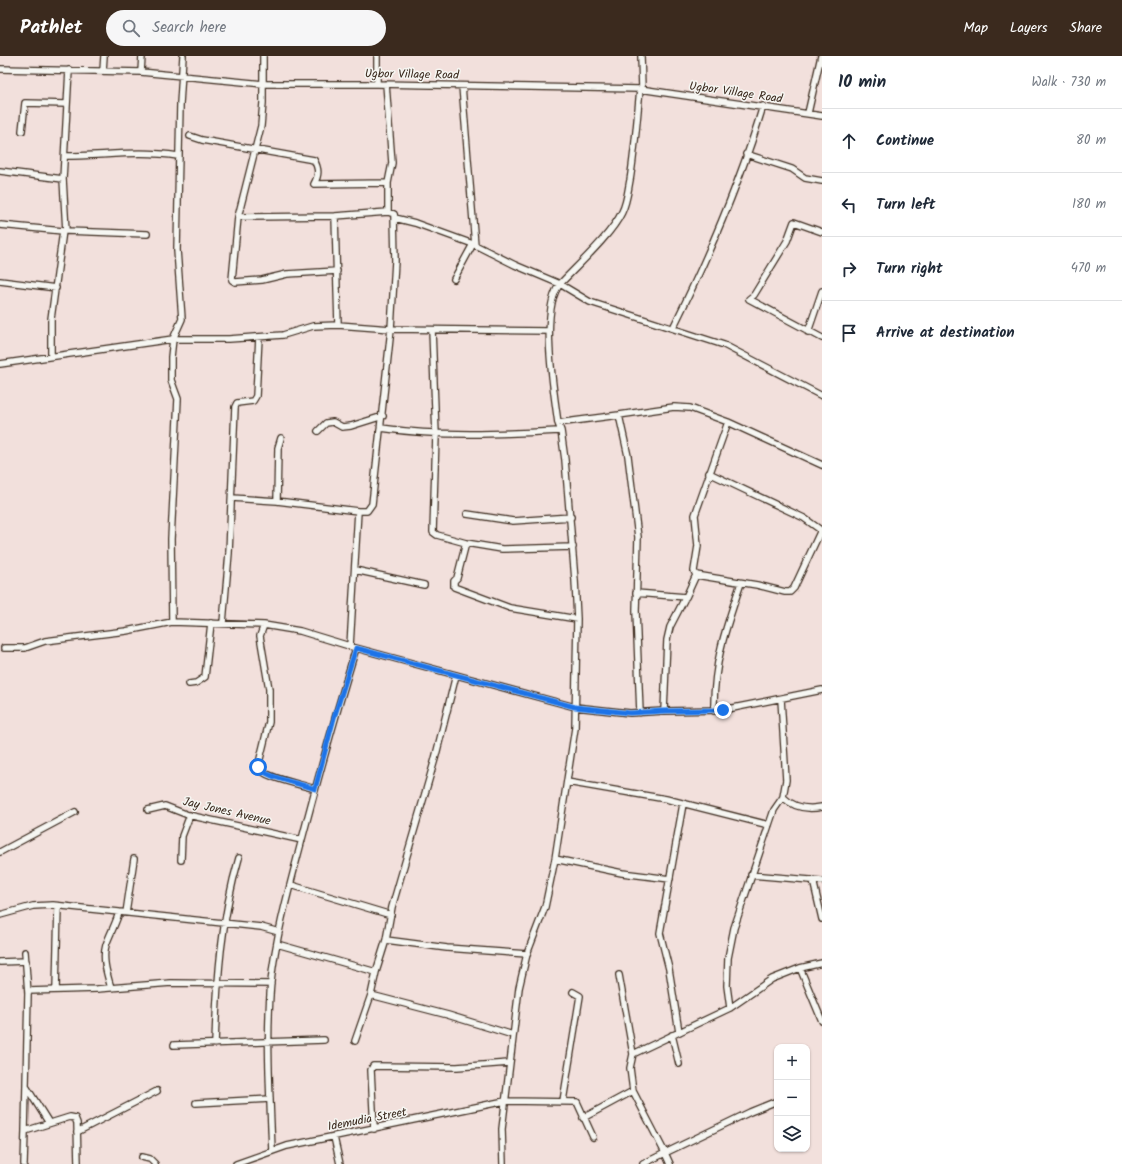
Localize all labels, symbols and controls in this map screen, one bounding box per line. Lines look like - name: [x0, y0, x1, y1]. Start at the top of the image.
- search box: [106, 10, 386, 46]
- text: Pathlet: [20, 13, 82, 43]
- text: Search here: [152, 16, 226, 40]
- icon: search: [120, 17, 142, 39]
- text: Map: [964, 17, 988, 39]
- text: Layers: [1010, 17, 1048, 39]
- text: Share: [1070, 17, 1102, 39]
- street label: Ugbor Village Road: [365, 64, 460, 85]
- text: 10 min: [838, 69, 886, 96]
- text: Walk · 730 m: [1031, 72, 1106, 93]
- street label: Ugbor Village Road: [688, 77, 785, 109]
- text: Continue: [876, 129, 934, 153]
- icon: ahead: [838, 130, 860, 152]
- text: 80 m: [1076, 130, 1106, 151]
- text: Turn left: [876, 193, 936, 217]
- icon: left: [838, 194, 860, 216]
- text: 180 m: [1072, 194, 1106, 215]
- text: Turn right: [876, 257, 943, 281]
- icon: right: [838, 258, 860, 280]
- text: 470 m: [1071, 258, 1106, 279]
- text: Arrive at destination: [876, 321, 1015, 345]
- icon: arrive: [838, 322, 860, 344]
- route end: [714, 701, 732, 719]
- route start: [249, 758, 267, 776]
- street label: Jay Jones Avenue: [181, 792, 273, 831]
- map controls: [774, 1044, 810, 1152]
- button: +: [774, 1044, 810, 1080]
- button: −: [774, 1080, 810, 1116]
- street label: Idemudia Street: [326, 1102, 409, 1136]
- button: layers: [774, 1116, 810, 1152]

